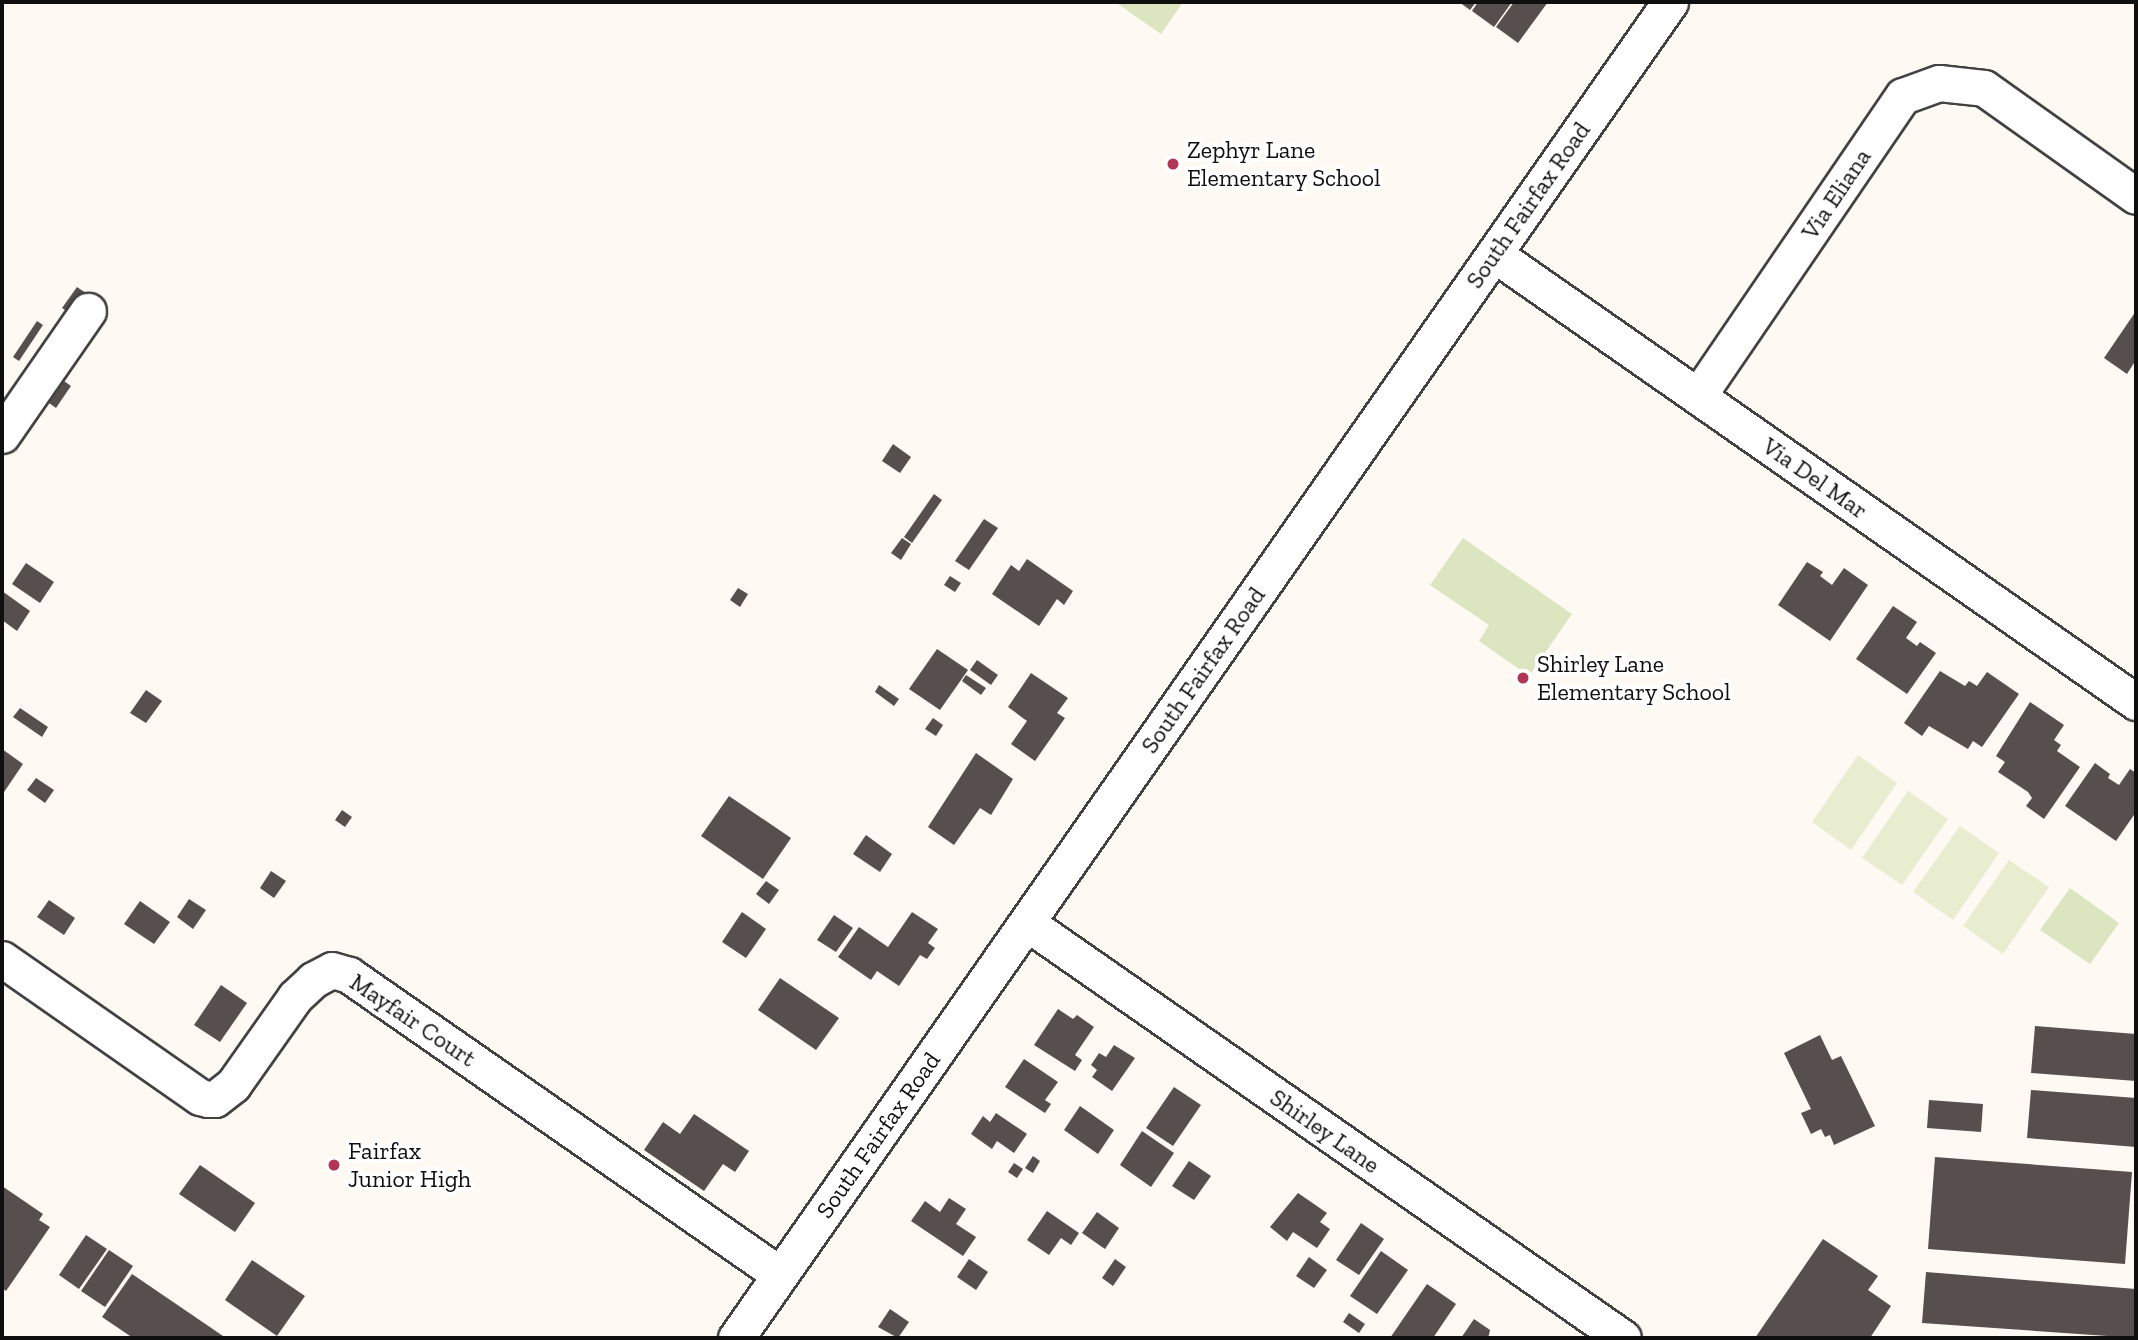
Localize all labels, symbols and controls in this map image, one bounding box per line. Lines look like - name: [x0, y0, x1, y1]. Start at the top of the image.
- street label: South Fairfax Road: [1460, 116, 1596, 294]
- place label: Zephyr Lane Elementary School: [1187, 136, 1381, 192]
- street label: Via Eliana: [1795, 143, 1877, 245]
- marker: Zephyr Lane Elementary School: [1165, 156, 1181, 172]
- street label: Via Del Mar: [1757, 431, 1873, 525]
- street label: South Fairfax Road: [1135, 581, 1271, 759]
- place label: Shirley Lane Elementary School: [1537, 650, 1731, 706]
- marker: Shirley Lane Elementary School: [1515, 670, 1531, 686]
- street label: Mayfair Court: [344, 967, 482, 1073]
- street label: South Fairfax Road: [810, 1046, 946, 1224]
- street label: Shirley Lane: [1265, 1083, 1385, 1179]
- place label: Fairfax Junior High: [348, 1137, 472, 1193]
- marker: Fairfax Junior High: [326, 1157, 342, 1173]

